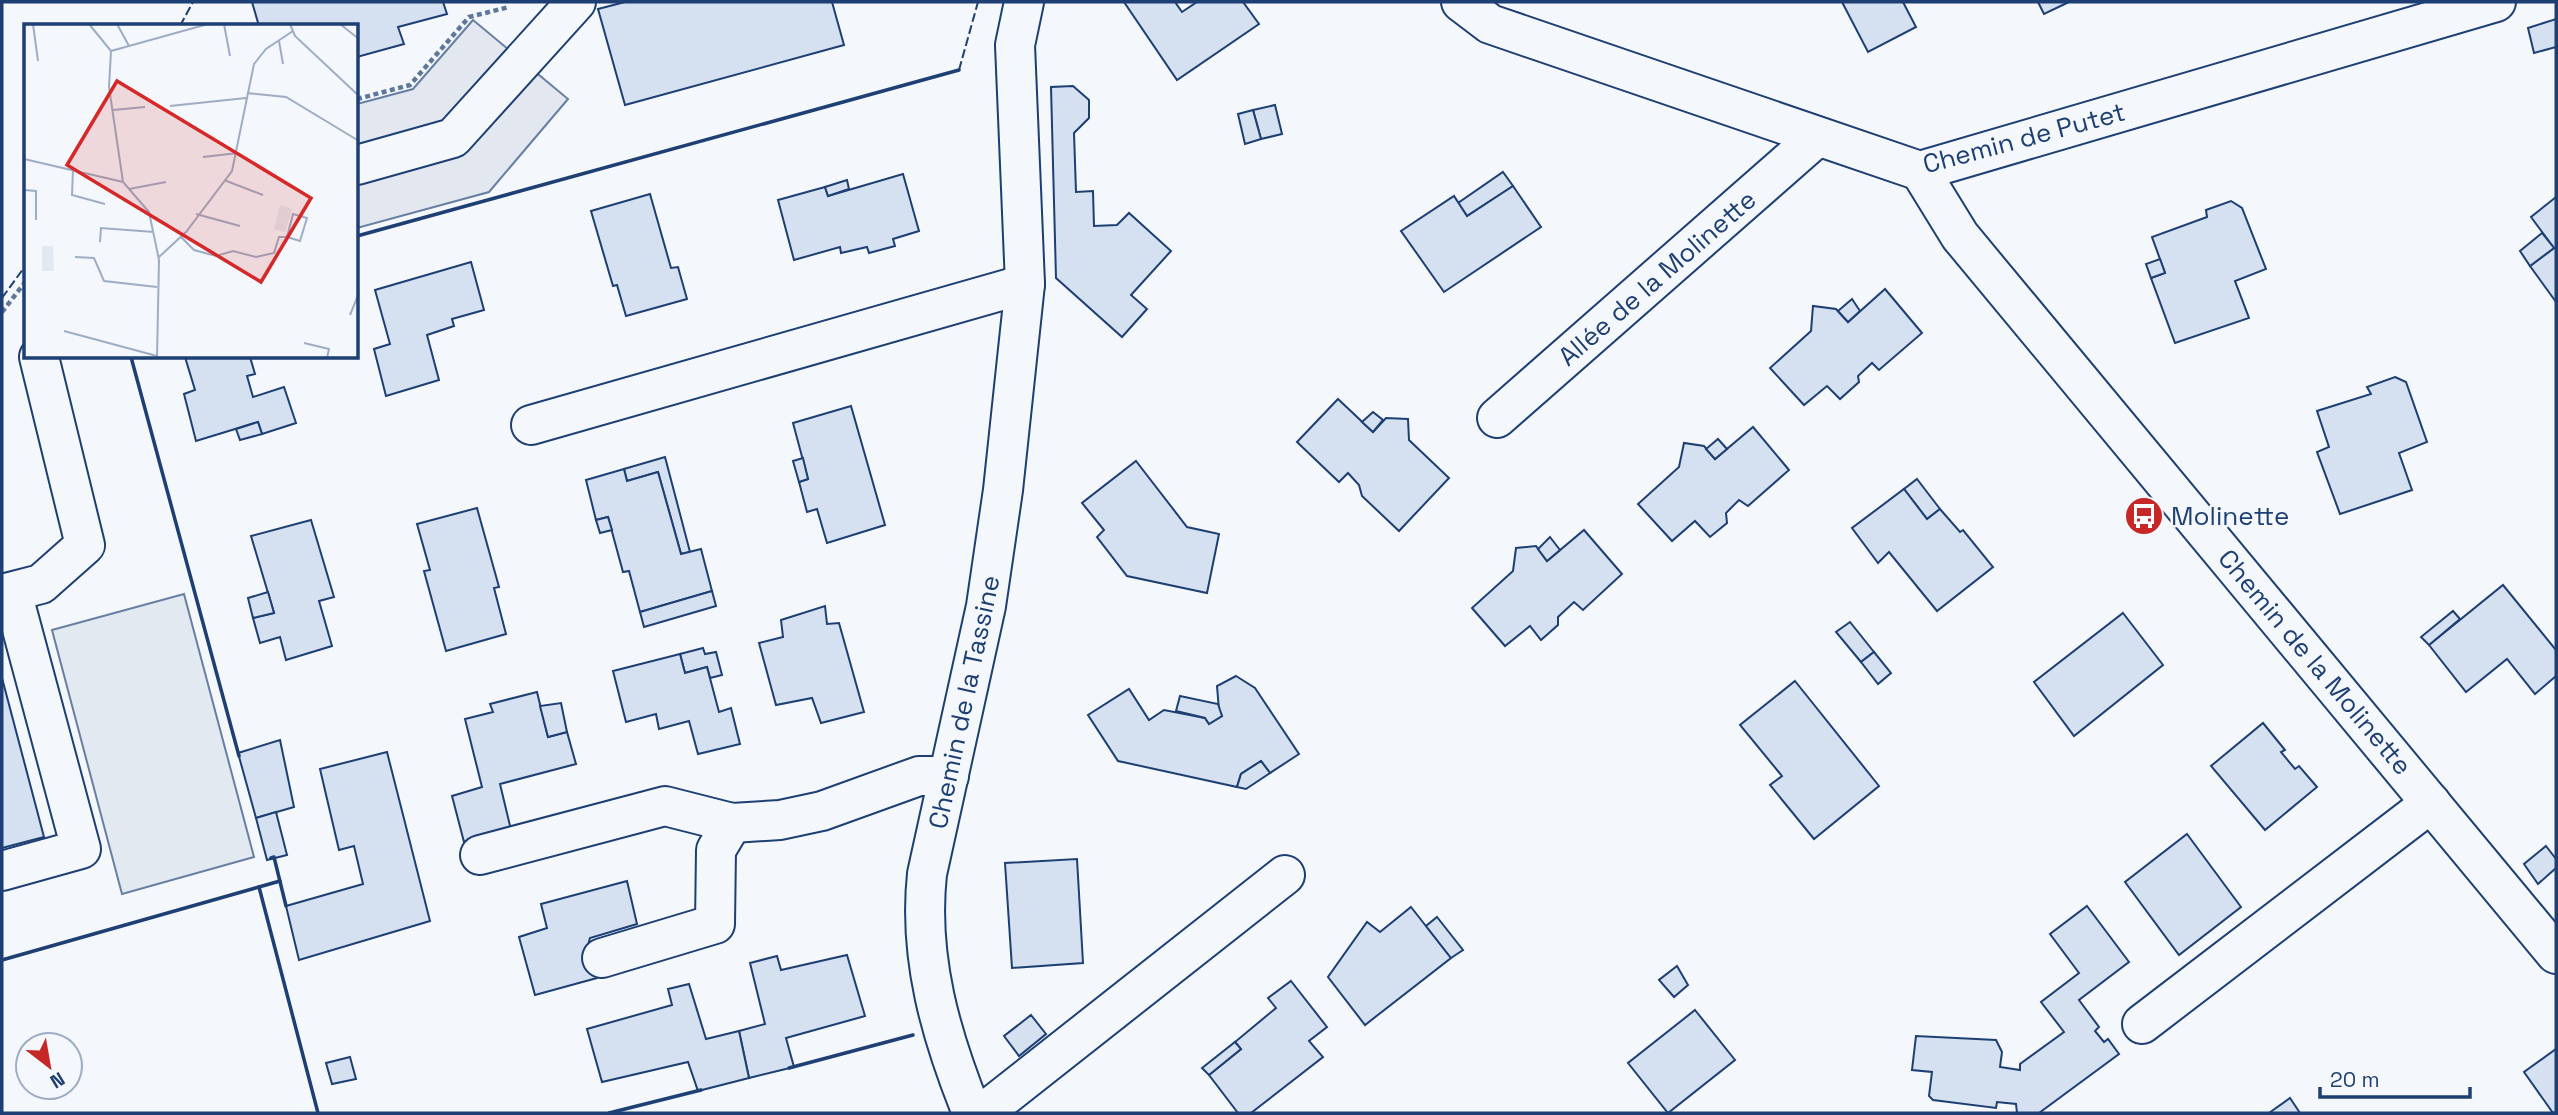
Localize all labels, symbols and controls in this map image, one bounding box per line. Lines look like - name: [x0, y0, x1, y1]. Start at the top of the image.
- inset map: [24, 24, 359, 359]
- street label: Chemin de Putet: [1919, 95, 2129, 181]
- street label: Allée de la Molinette: [1551, 183, 1763, 373]
- bus stop icon: Molinette: [2123, 495, 2165, 537]
- place label: Molinette: [2171, 499, 2289, 533]
- street label: Chemin de la Molinette: [2211, 542, 2419, 782]
- street label: Chemin de la Tassine: [920, 572, 1008, 832]
- north arrow: [14, 1031, 84, 1101]
- scale bar: [2320, 1056, 2470, 1100]
- text: N: [46, 1066, 69, 1094]
- text: 20 m: [2330, 1066, 2380, 1093]

